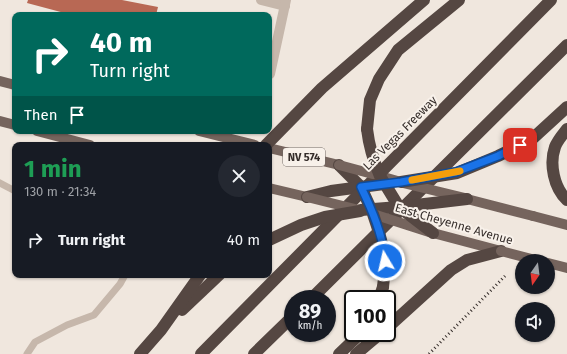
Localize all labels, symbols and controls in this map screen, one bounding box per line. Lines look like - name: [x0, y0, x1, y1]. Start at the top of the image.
- text: 40 m: [90, 26, 153, 59]
- icon: right: [24, 28, 76, 80]
- text: Turn right: [90, 60, 170, 82]
- street label: Las Vegas Freeway: [360, 93, 440, 173]
- icon: arrive: [66, 104, 88, 126]
- text: Then: [24, 106, 58, 124]
- pin: [503, 128, 537, 162]
- icon: arrive: [509, 134, 531, 156]
- road number: NV 574: [283, 148, 325, 166]
- text: 1 min: [24, 155, 82, 183]
- button: close: [218, 155, 260, 197]
- text: 130 m · 21:34: [24, 184, 96, 199]
- street label: East Cheyenne Avenue: [393, 200, 515, 248]
- icon: right: [24, 229, 46, 251]
- text: Turn right: [58, 231, 125, 249]
- text: 40 m: [227, 231, 260, 249]
- position arrow: [364, 240, 406, 282]
- north arrow: [515, 254, 555, 294]
- map controls: [515, 254, 555, 342]
- speed limit sign: 100: [344, 290, 396, 342]
- text: 89: [299, 299, 321, 323]
- button: sound: [515, 302, 555, 342]
- text: km/h: [298, 320, 322, 332]

